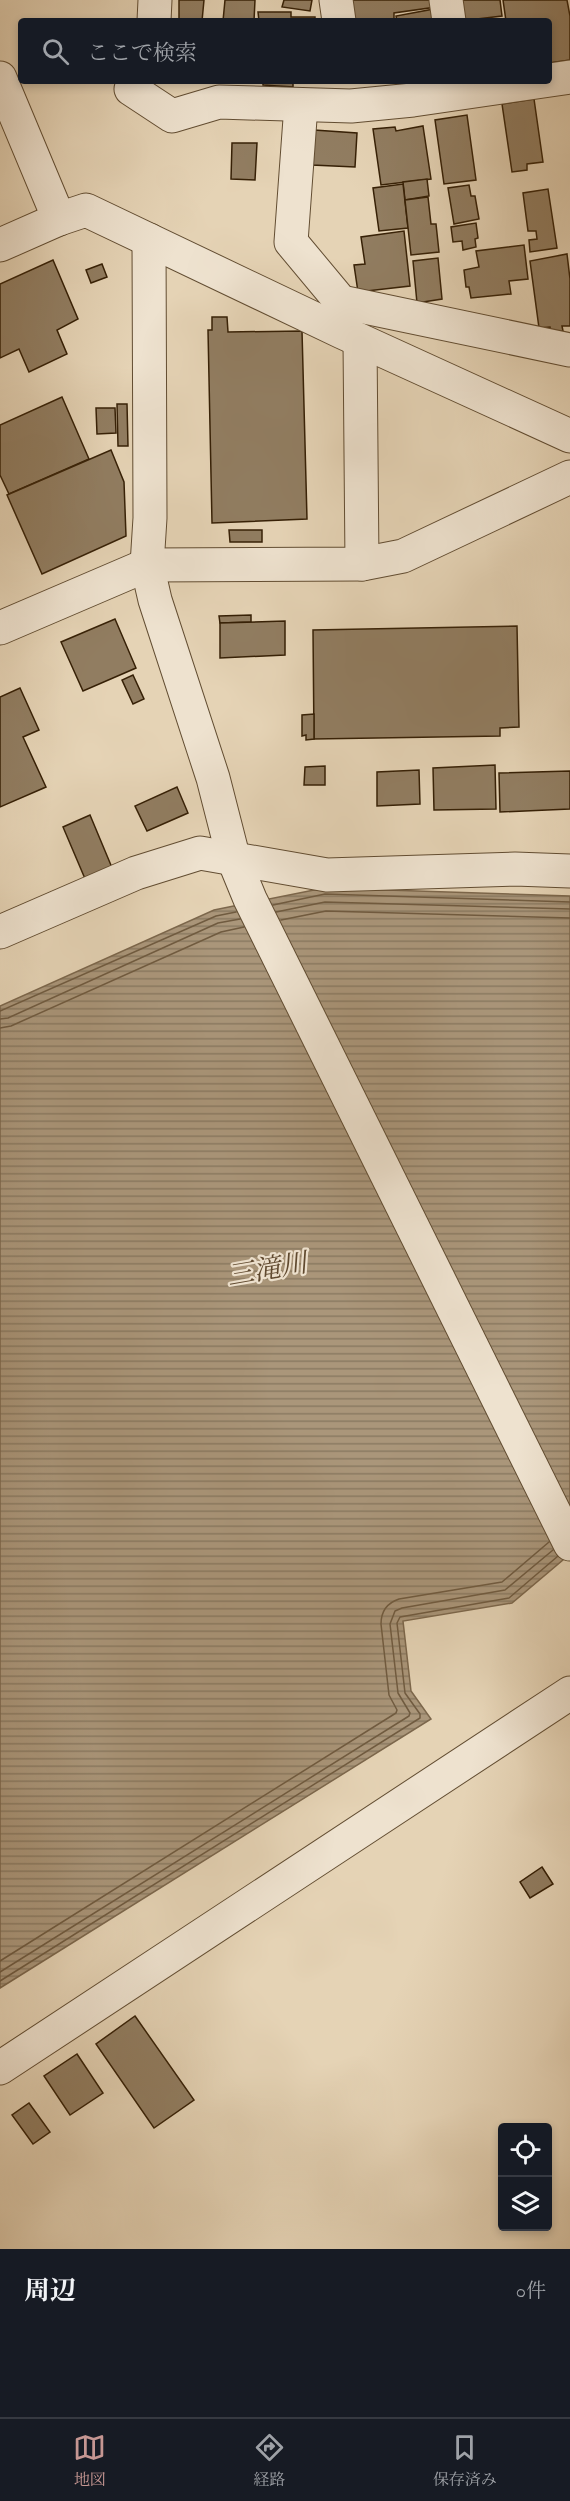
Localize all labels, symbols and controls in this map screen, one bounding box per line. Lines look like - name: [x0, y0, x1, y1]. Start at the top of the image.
- search box: [18, 18, 552, 84]
- icon: search: [39, 35, 72, 68]
- text: ここで検索: [87, 39, 197, 67]
- water label: 三滝川: [224, 1246, 313, 1293]
- map controls: [498, 2123, 552, 2231]
- button: locate: [498, 2123, 552, 2177]
- button: layers: [498, 2177, 552, 2231]
- text: 周辺: [24, 2275, 76, 2307]
- text: 0件: [516, 2278, 546, 2303]
- tab: 地図: [73, 2431, 106, 2490]
- tab: 経路: [253, 2431, 286, 2490]
- tab: 保存済み: [433, 2431, 497, 2490]

